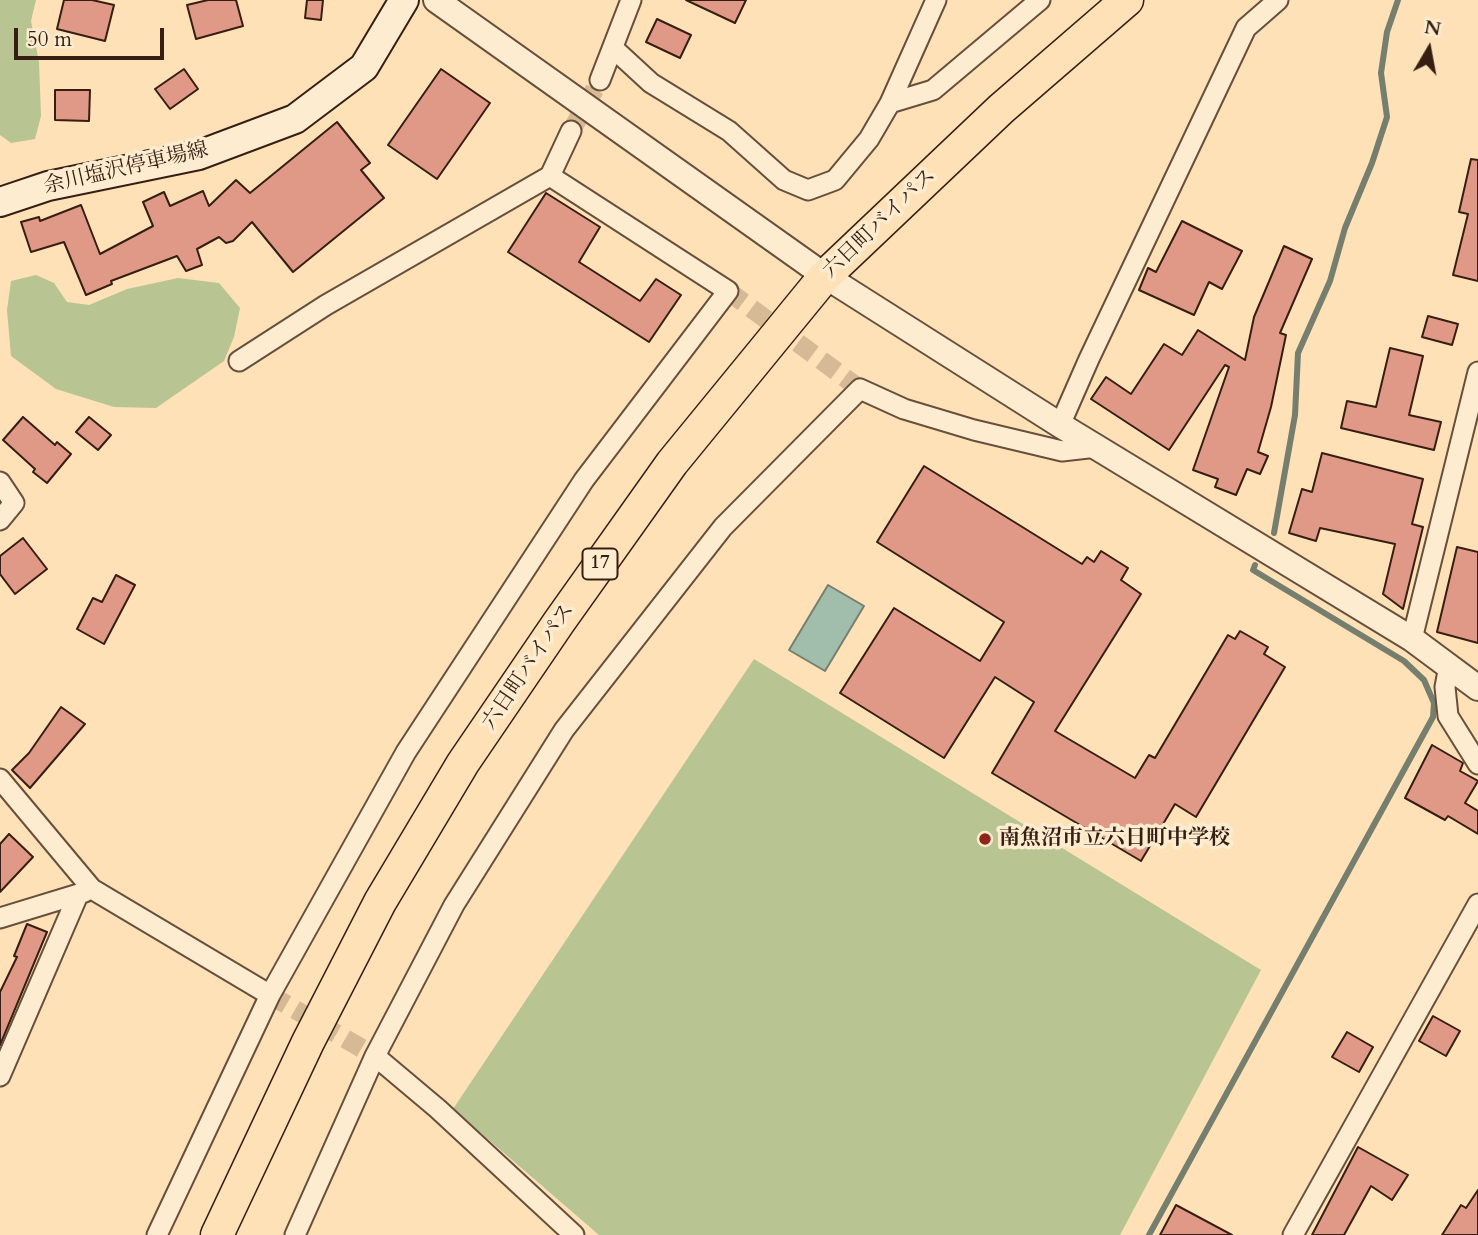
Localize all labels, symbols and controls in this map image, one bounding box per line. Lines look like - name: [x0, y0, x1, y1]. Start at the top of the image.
- scale bar: [18, 14, 168, 58]
- north arrow: [1394, 14, 1464, 84]
- text: N: [1422, 14, 1443, 43]
- text: 50 m: [27, 25, 72, 54]
- street label: 余川塩沢停車場線: [41, 138, 211, 200]
- street label: 六日町バイパス: [818, 164, 942, 284]
- road number: 17: [582, 548, 618, 580]
- street label: 六日町バイパス: [477, 599, 581, 735]
- place label: 南魚沼市立六日町中学校: [999, 826, 1230, 852]
- marker: 南魚沼市立六日町中学校: [977, 831, 993, 847]

